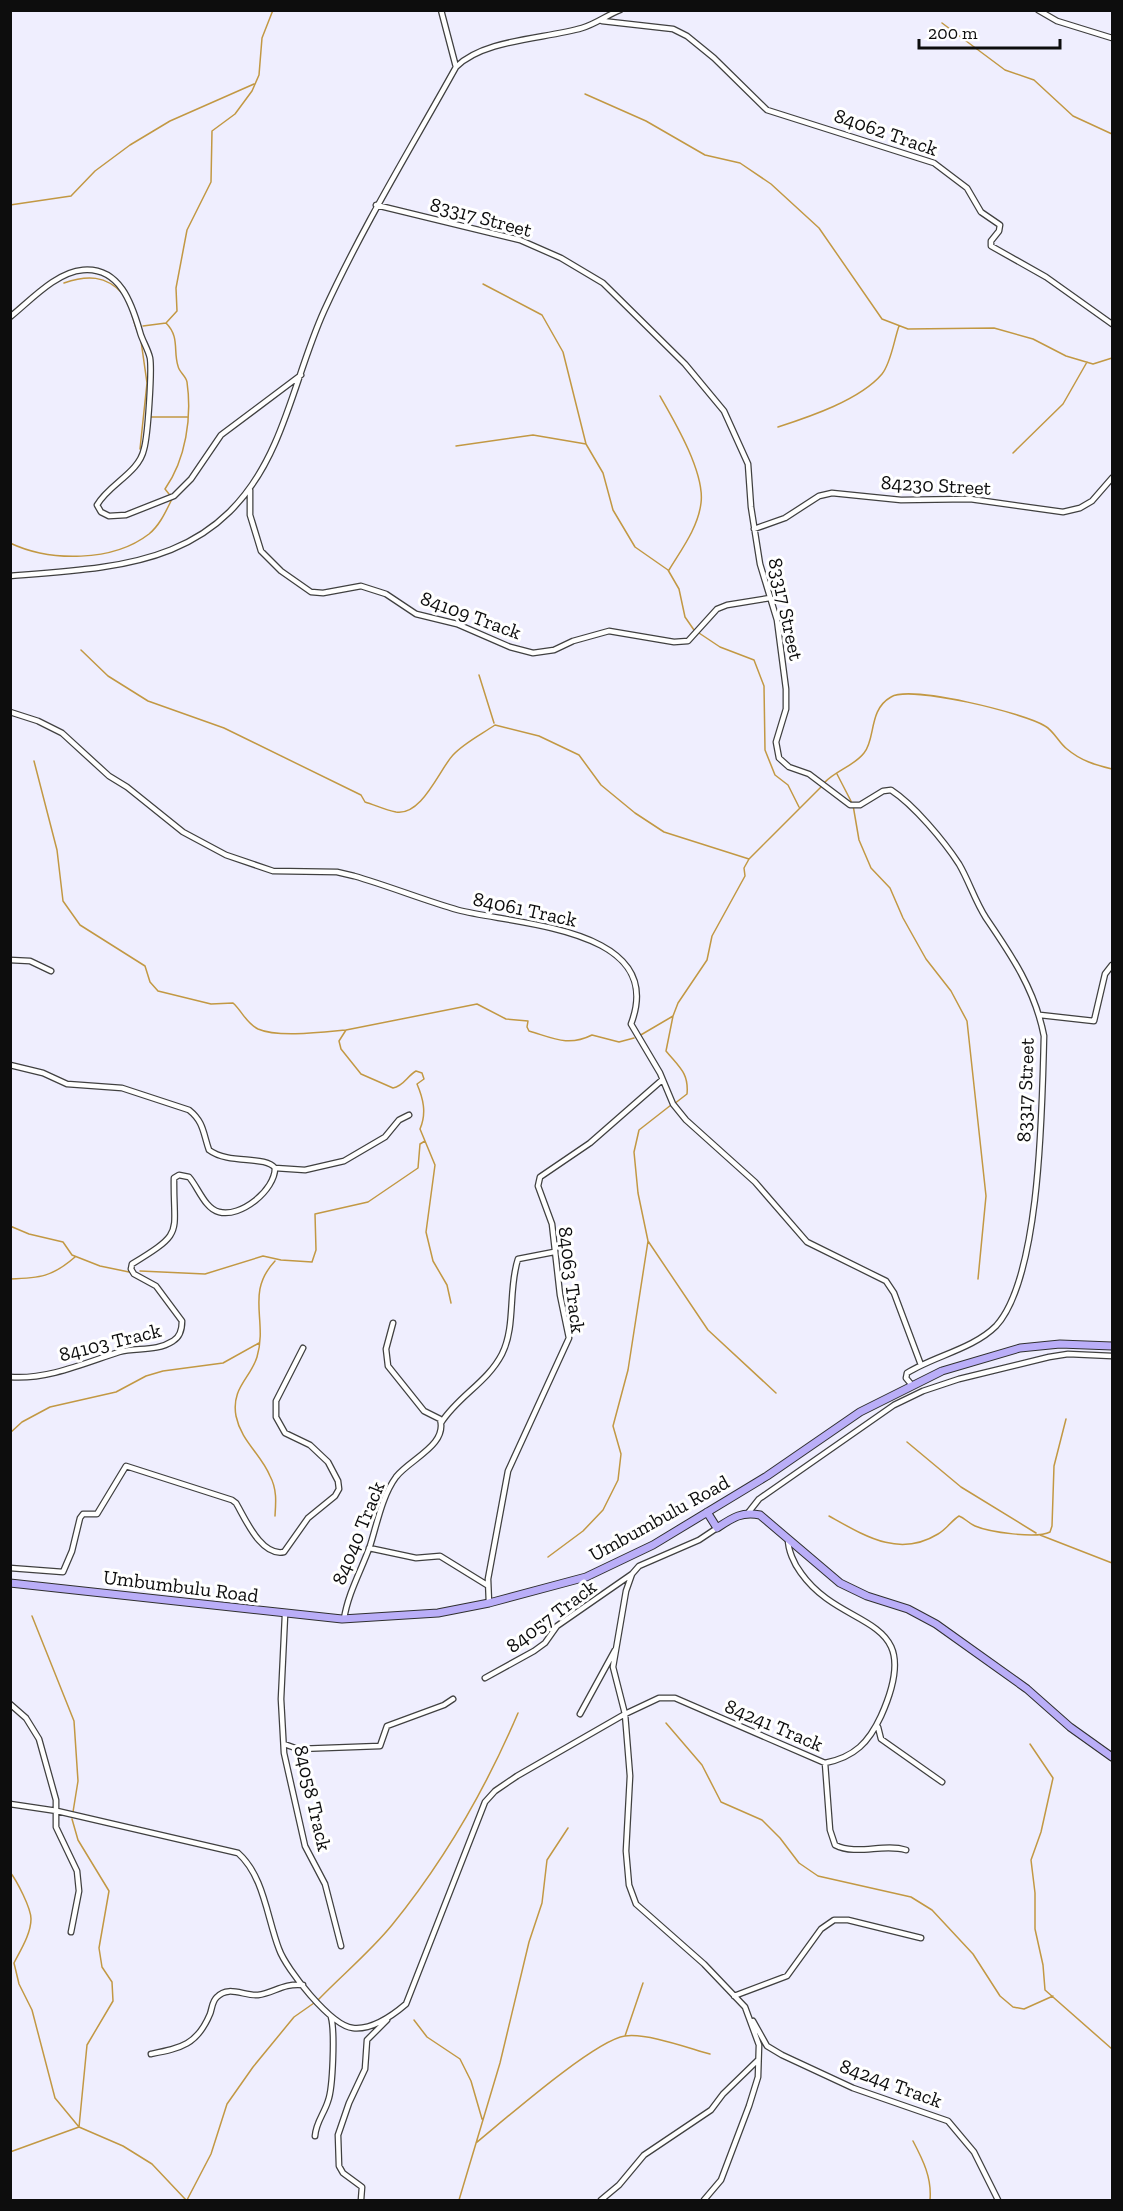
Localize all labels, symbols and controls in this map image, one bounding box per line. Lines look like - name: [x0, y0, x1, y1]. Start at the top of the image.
- scale bar: [919, 12, 1060, 50]
- text: 200 m: [928, 22, 978, 44]
- street label: 84062 Track: [831, 103, 942, 161]
- street label: 83317 Street: [428, 192, 535, 242]
- street label: 84230 Street: [880, 470, 992, 500]
- street label: 83317 Street: [763, 555, 809, 663]
- street label: 84109 Track: [417, 586, 525, 644]
- street label: 84061 Track: [471, 886, 580, 932]
- street label: 83317 Street: [1011, 1037, 1039, 1143]
- street label: 84063 Track: [554, 1225, 591, 1335]
- street label: 84103 Track: [56, 1318, 164, 1366]
- street label: Umbumbulu Road: [585, 1470, 733, 1566]
- street label: 84040 Track: [326, 1477, 390, 1588]
- street label: Umbumbulu Road: [102, 1565, 260, 1607]
- street label: 84057 Track: [501, 1574, 601, 1658]
- street label: 84241 Track: [721, 1694, 827, 1757]
- street label: 84058 Track: [289, 1743, 337, 1854]
- street label: 84244 Track: [836, 2053, 946, 2113]

